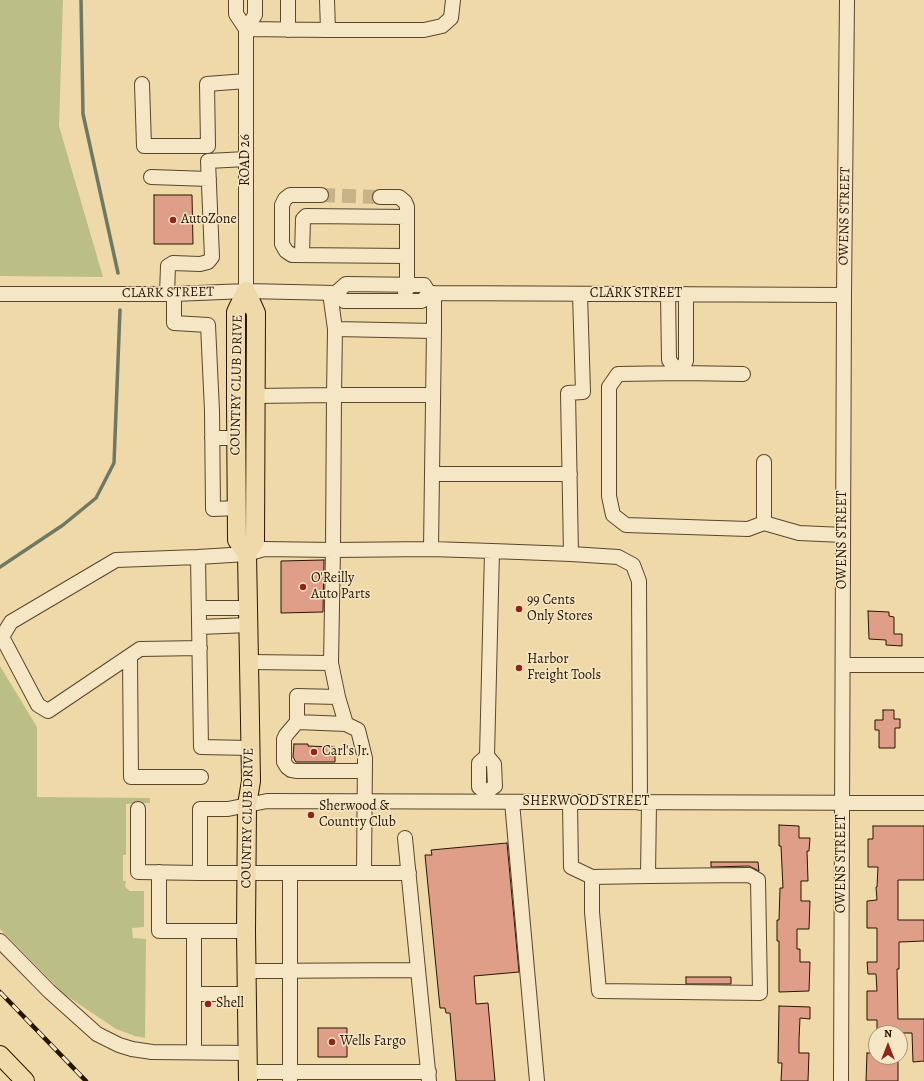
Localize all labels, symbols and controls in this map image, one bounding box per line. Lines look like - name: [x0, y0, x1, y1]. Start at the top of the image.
- street label: ROAD 26: [238, 134, 254, 186]
- street label: OWENS STREET: [836, 167, 854, 265]
- place label: AutoZone: [181, 212, 237, 228]
- marker: AutoZone: [168, 215, 178, 225]
- street label: CLARK STREET: [122, 284, 214, 302]
- street label: CLARK STREET: [590, 286, 682, 302]
- street label: COUNTRY CLUB DRIVE: [227, 314, 247, 456]
- street label: OWENS STREET: [835, 491, 851, 589]
- place label: O'Reilly Auto Parts: [311, 571, 370, 604]
- marker: O'Reilly Auto Parts: [298, 582, 308, 592]
- place label: 99 Cents Only Stores: [527, 593, 593, 626]
- marker: 99 Cents Only Stores: [514, 604, 524, 614]
- place label: Harbor Freight Tools: [527, 652, 601, 684]
- marker: Harbor Freight Tools: [514, 663, 524, 673]
- place label: Carl's Jr.: [322, 744, 370, 760]
- street label: COUNTRY CLUB DRIVE: [238, 747, 258, 889]
- marker: Carl's Jr.: [309, 747, 319, 757]
- street label: SHERWOOD STREET: [523, 794, 649, 810]
- place label: Sherwood & Country Club: [319, 799, 396, 832]
- marker: Sherwood & Country Club: [306, 810, 316, 820]
- street label: OWENS STREET: [834, 815, 850, 913]
- place label: Shell: [216, 996, 244, 1012]
- marker: Shell: [203, 999, 213, 1009]
- north arrow: [868, 1025, 908, 1065]
- text: N: [884, 1026, 892, 1041]
- place label: Wells Fargo: [340, 1034, 406, 1050]
- marker: Wells Fargo: [327, 1037, 337, 1047]

